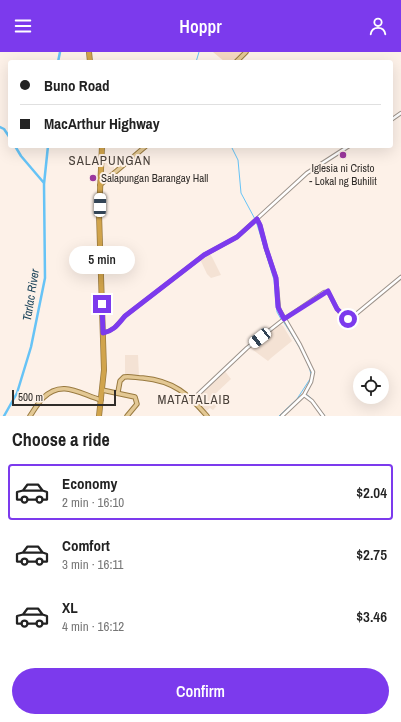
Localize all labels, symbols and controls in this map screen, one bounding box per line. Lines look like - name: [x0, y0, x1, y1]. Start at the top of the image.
- text: Hoppr: [179, 14, 222, 39]
- icon: menu: [12, 15, 34, 37]
- icon: person: [367, 15, 389, 37]
- text: Buno Road: [44, 75, 110, 96]
- text: MacArthur Highway: [44, 113, 160, 134]
- marker: Iglesia ni Cristo - Lokal ng Buhilit: [338, 150, 348, 160]
- district label: SALAPUNGAN: [69, 152, 151, 169]
- place label: Iglesia ni Cristo - Lokal ng Buhilit: [309, 161, 377, 188]
- place label: Salapungan Barangay Hall: [101, 171, 208, 185]
- marker: Salapungan Barangay Hall: [88, 173, 98, 183]
- car: [94, 193, 106, 217]
- callout: 5 min: [69, 246, 135, 274]
- text: 5 min: [88, 251, 116, 268]
- water label: Tarlac River: [19, 267, 43, 322]
- route end: [93, 295, 111, 313]
- route start: [339, 310, 357, 328]
- car: [247, 326, 273, 350]
- map controls: [353, 368, 389, 404]
- button: locate: [353, 368, 389, 404]
- scale bar: [12, 388, 116, 407]
- text: 500 m: [18, 390, 43, 404]
- district label: MATATALAIB: [157, 391, 231, 408]
- text: Choose a ride: [12, 427, 110, 452]
- text: Economy: [62, 473, 117, 494]
- icon: car: [14, 474, 50, 510]
- text: $2.04: [356, 482, 387, 503]
- text: 2 min · 16:10: [62, 494, 124, 511]
- text: Comfort: [62, 535, 110, 556]
- icon: car: [14, 536, 50, 572]
- text: $2.75: [356, 544, 387, 565]
- text: 3 min · 16:11: [62, 556, 123, 573]
- text: XL: [62, 597, 78, 618]
- icon: car: [14, 598, 50, 634]
- text: $3.46: [356, 606, 387, 627]
- text: 4 min · 16:12: [62, 618, 124, 635]
- button: Confirm: [12, 668, 389, 714]

